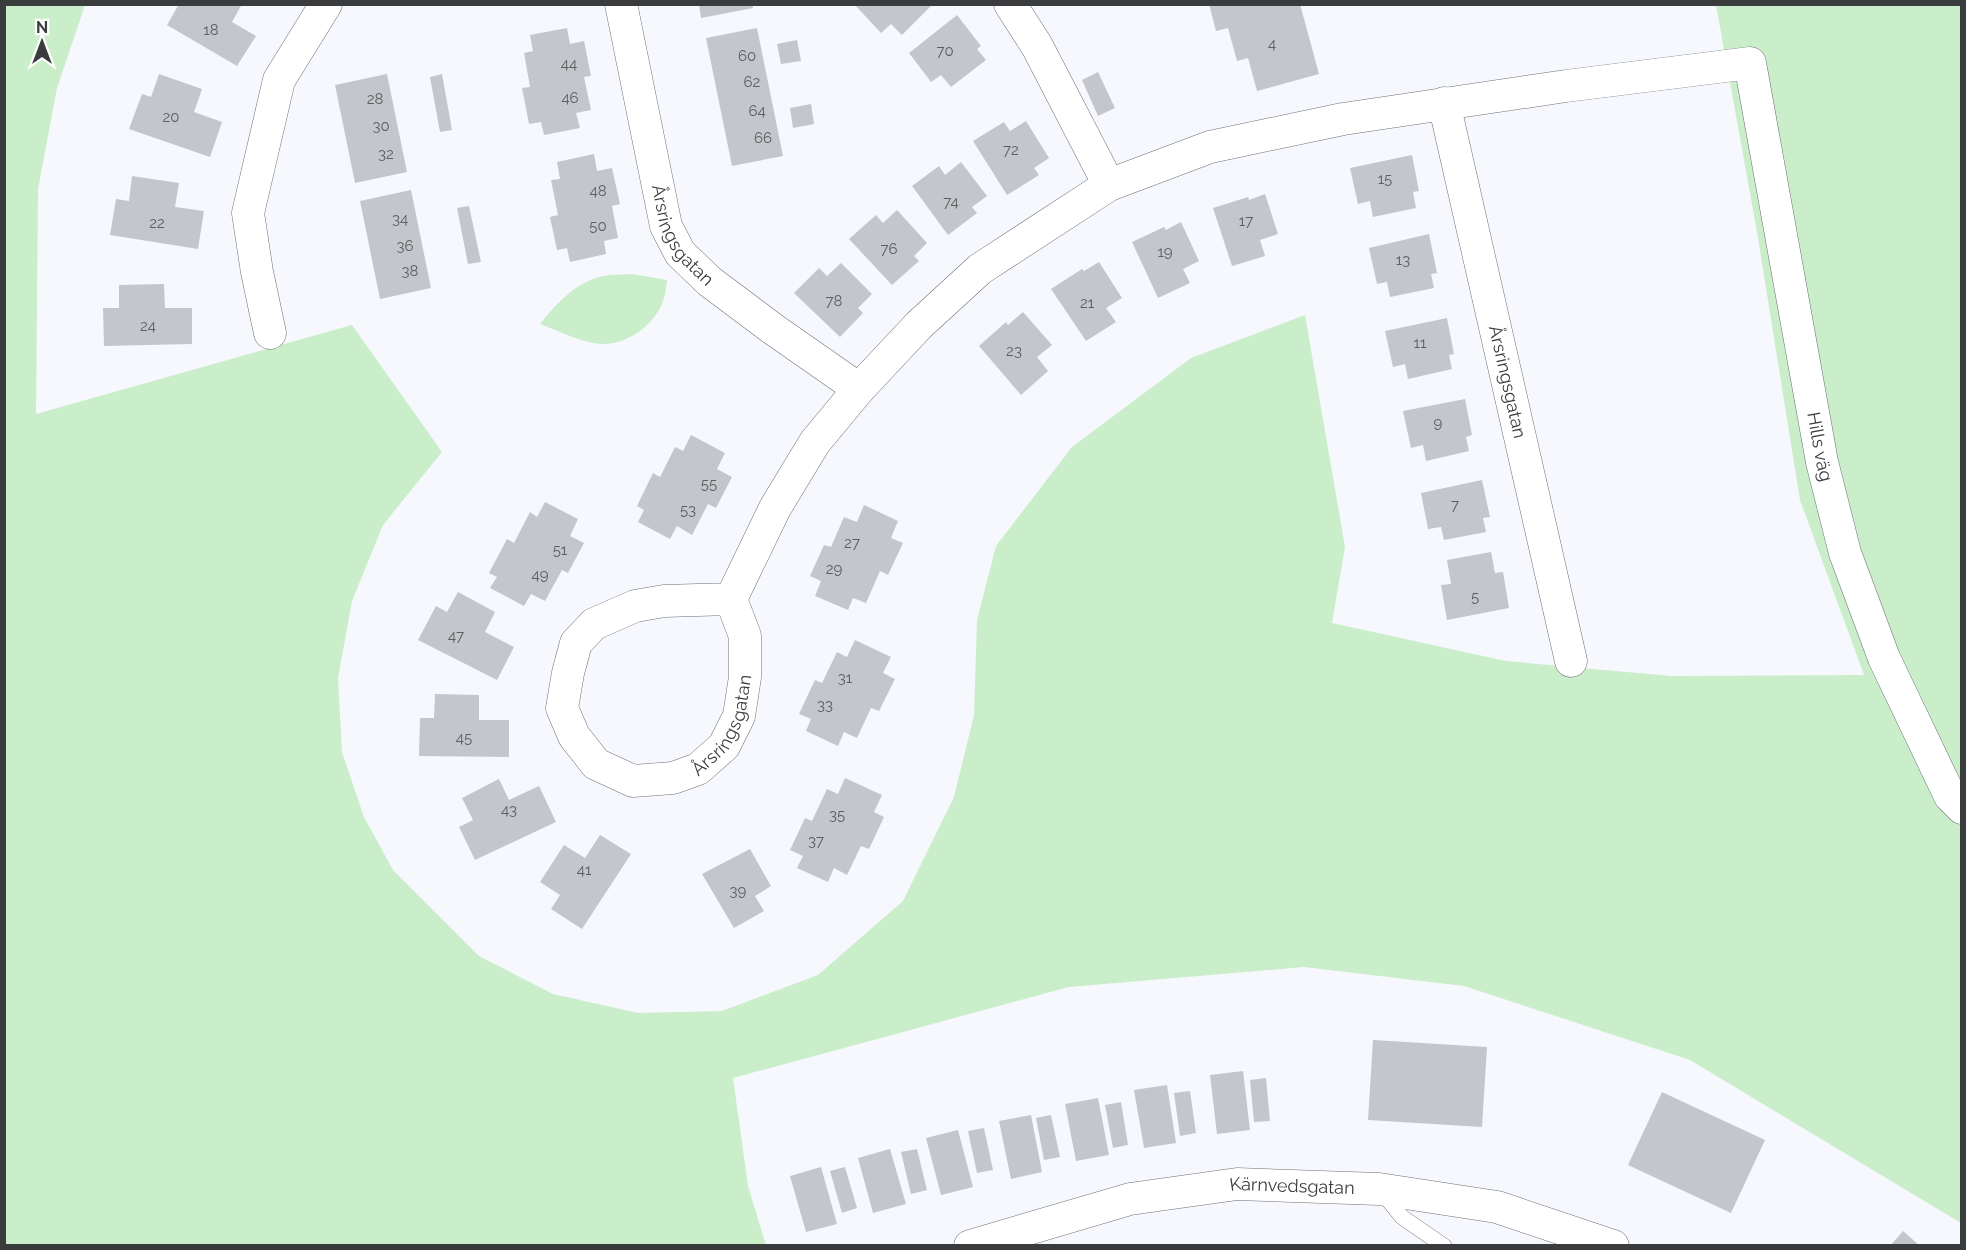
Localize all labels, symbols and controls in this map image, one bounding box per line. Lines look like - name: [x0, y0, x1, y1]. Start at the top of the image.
- north arrow: [12, 12, 72, 72]
- text: N: [36, 18, 48, 37]
- house number: 18: [203, 21, 219, 39]
- house number: 4: [1268, 35, 1276, 53]
- house number: 70: [936, 42, 954, 60]
- house number: 60: [738, 47, 756, 65]
- house number: 44: [561, 55, 577, 73]
- house number: 62: [744, 73, 761, 91]
- house number: 46: [561, 89, 579, 107]
- house number: 28: [367, 90, 383, 108]
- house number: 64: [748, 102, 766, 120]
- house number: 20: [163, 108, 180, 126]
- house number: 30: [372, 117, 390, 135]
- house number: 66: [754, 129, 772, 147]
- house number: 72: [1003, 141, 1019, 159]
- house number: 32: [378, 145, 394, 163]
- house number: 15: [1378, 170, 1392, 188]
- house number: 48: [589, 182, 607, 200]
- street label: Årsringsgatan: [648, 182, 718, 290]
- house number: 74: [943, 193, 959, 211]
- house number: 34: [392, 210, 408, 228]
- house number: 17: [1239, 212, 1253, 230]
- house number: 22: [149, 214, 165, 232]
- house number: 50: [589, 217, 607, 235]
- house number: 36: [396, 237, 414, 255]
- house number: 76: [880, 240, 898, 258]
- house number: 19: [1157, 243, 1173, 261]
- house number: 13: [1396, 251, 1410, 269]
- house number: 38: [402, 262, 419, 280]
- house number: 78: [826, 292, 843, 310]
- house number: 21: [1080, 294, 1095, 312]
- house number: 24: [140, 317, 156, 335]
- street label: Årsringsgatan: [1485, 323, 1531, 440]
- house number: 11: [1414, 334, 1427, 352]
- house number: 23: [1006, 342, 1022, 360]
- street label: Hills väg: [1803, 410, 1837, 483]
- house number: 9: [1434, 414, 1443, 432]
- house number: 55: [701, 475, 717, 493]
- house number: 7: [1451, 496, 1459, 514]
- house number: 53: [680, 501, 696, 519]
- house number: 27: [844, 534, 860, 552]
- house number: 51: [553, 541, 568, 559]
- house number: 29: [826, 560, 843, 578]
- house number: 49: [532, 566, 549, 584]
- house number: 5: [1471, 588, 1479, 606]
- house number: 47: [448, 627, 464, 645]
- house number: 31: [838, 669, 853, 687]
- street label: Årsringsgatan: [686, 673, 755, 780]
- house number: 33: [817, 696, 833, 714]
- house number: 45: [456, 729, 472, 747]
- house number: 43: [501, 801, 517, 819]
- house number: 35: [829, 806, 845, 824]
- house number: 37: [808, 832, 824, 850]
- house number: 41: [577, 861, 592, 879]
- house number: 39: [730, 882, 747, 900]
- street label: Kärnvedsgatan: [1228, 1172, 1355, 1198]

